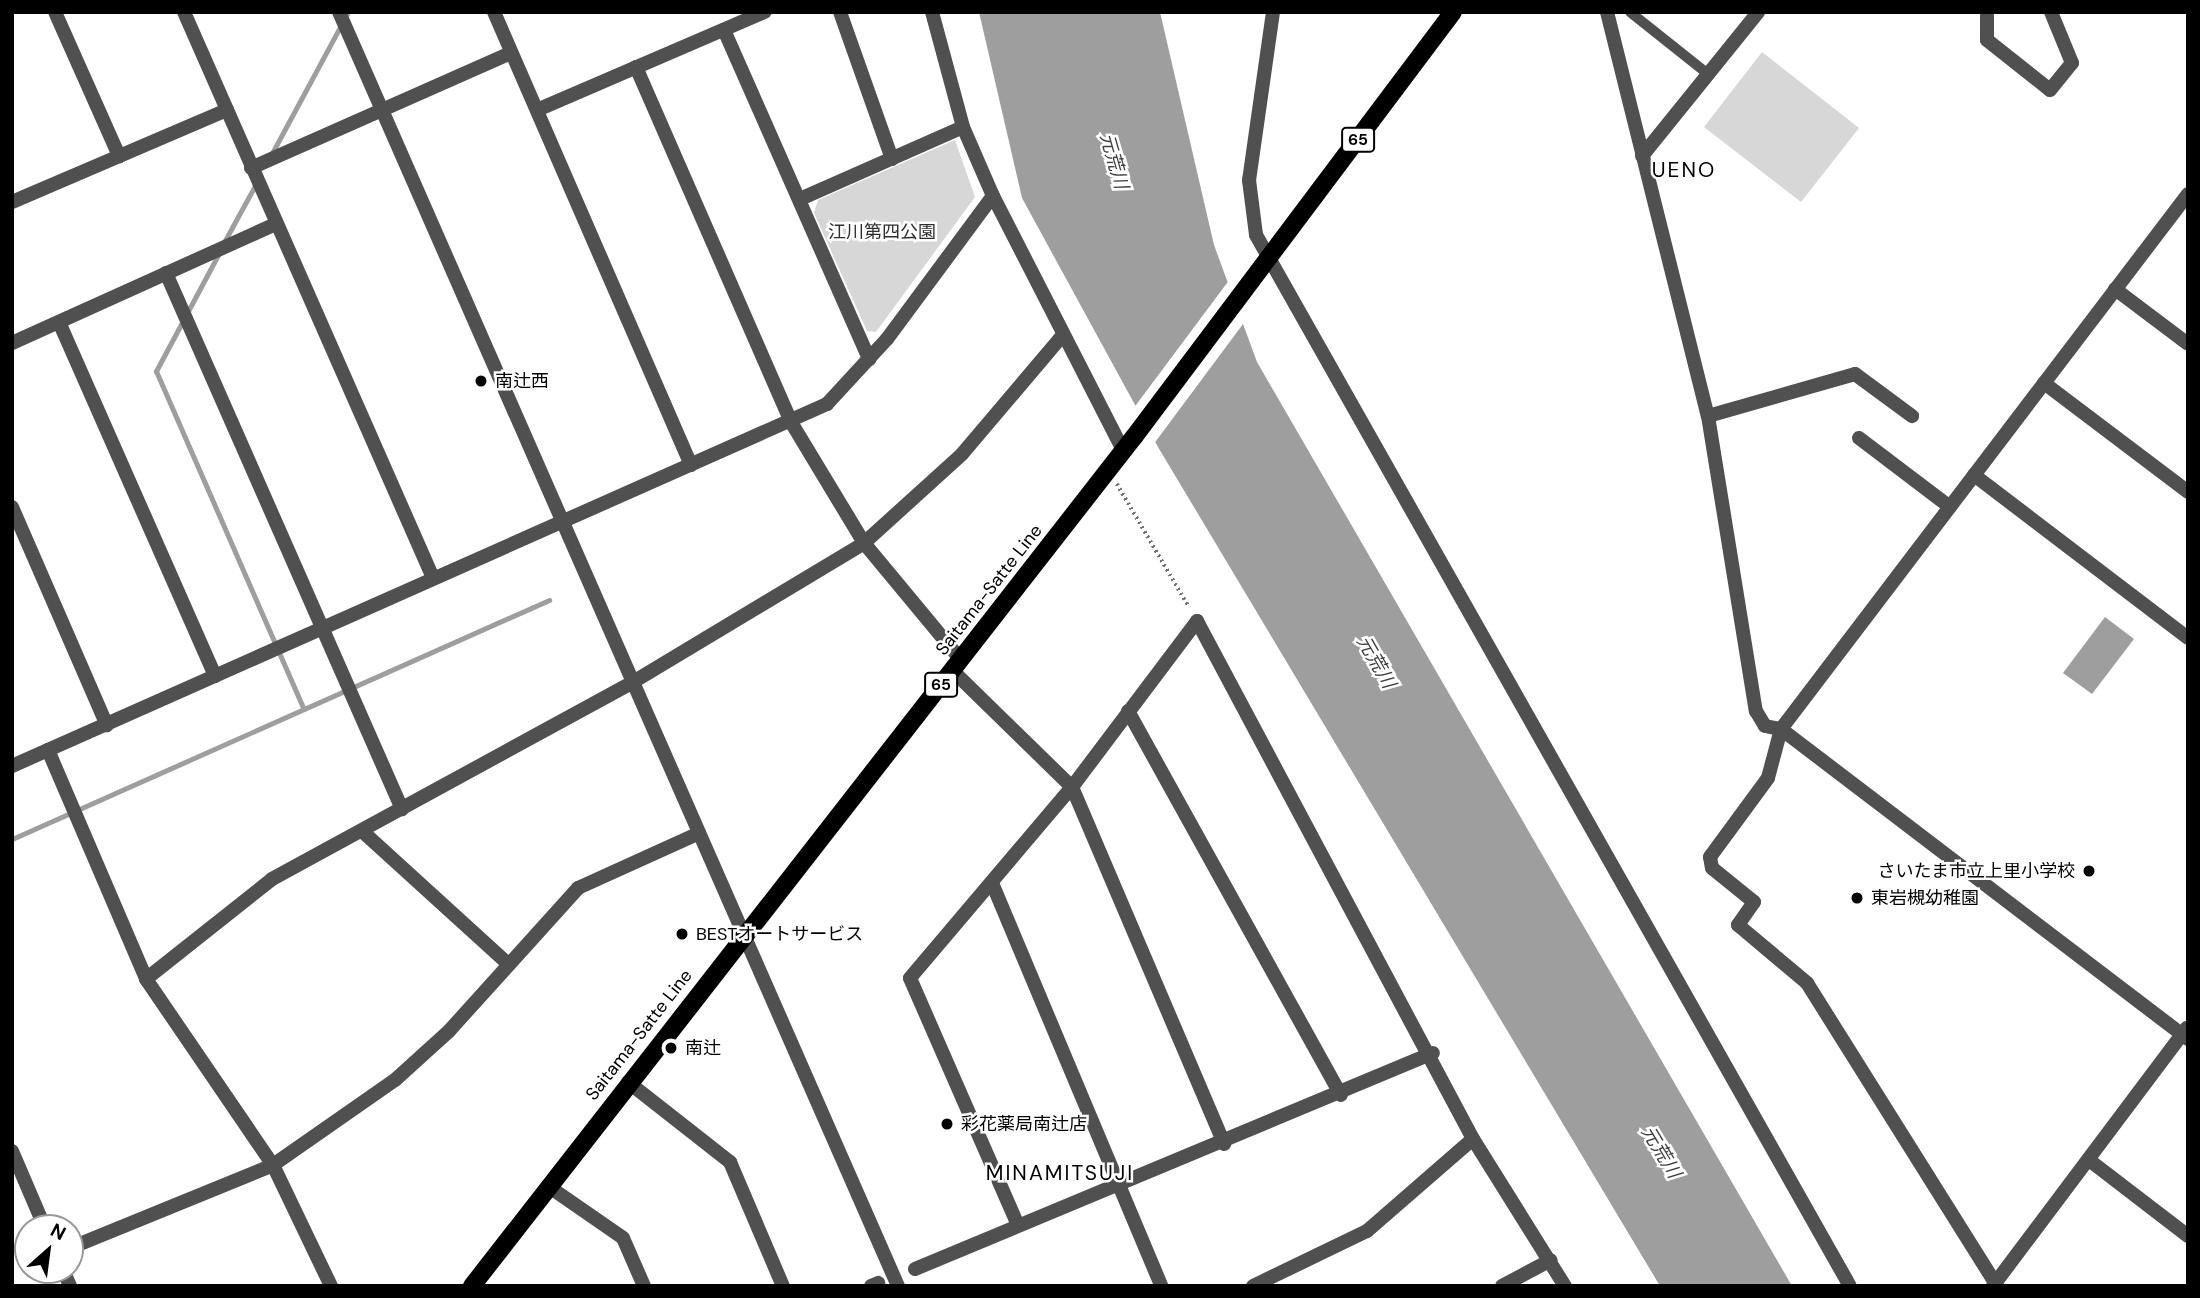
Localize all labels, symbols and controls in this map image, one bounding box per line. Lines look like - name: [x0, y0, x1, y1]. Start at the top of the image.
- road number: 65: [1340, 128, 1376, 152]
- water label: 元荒川: [1095, 130, 1133, 192]
- district label: UENO: [1652, 157, 1716, 183]
- park label: 江川第四公園: [828, 221, 936, 243]
- place label: 南辻西: [495, 370, 549, 392]
- marker: 南辻西: [473, 373, 489, 389]
- street label: Saitama-Satte Line: [931, 520, 1047, 660]
- water label: 元荒川: [1352, 632, 1400, 692]
- road number: 65: [923, 672, 958, 698]
- place label: さいたま市立上里小学校: [1877, 860, 2075, 882]
- marker: さいたま市立上里小学校: [2081, 863, 2097, 879]
- place label: 東岩槻幼稚園: [1871, 887, 1979, 909]
- marker: 東岩槻幼稚園: [1849, 890, 1865, 906]
- place label: BESTオートサービス: [696, 923, 863, 945]
- marker: BESTオートサービス: [674, 926, 690, 942]
- street label: Saitama-Satte Line: [581, 965, 697, 1105]
- place label: 南辻: [685, 1037, 721, 1059]
- marker: 南辻: [663, 1040, 679, 1056]
- place label: 彩花薬局南辻店: [961, 1113, 1087, 1135]
- marker: 彩花薬局南辻店: [939, 1116, 955, 1132]
- water label: 元荒川: [1637, 1122, 1685, 1182]
- district label: MINAMITSUJI: [987, 1160, 1133, 1186]
- north arrow: [14, 1214, 84, 1284]
- text: N: [46, 1217, 70, 1246]

